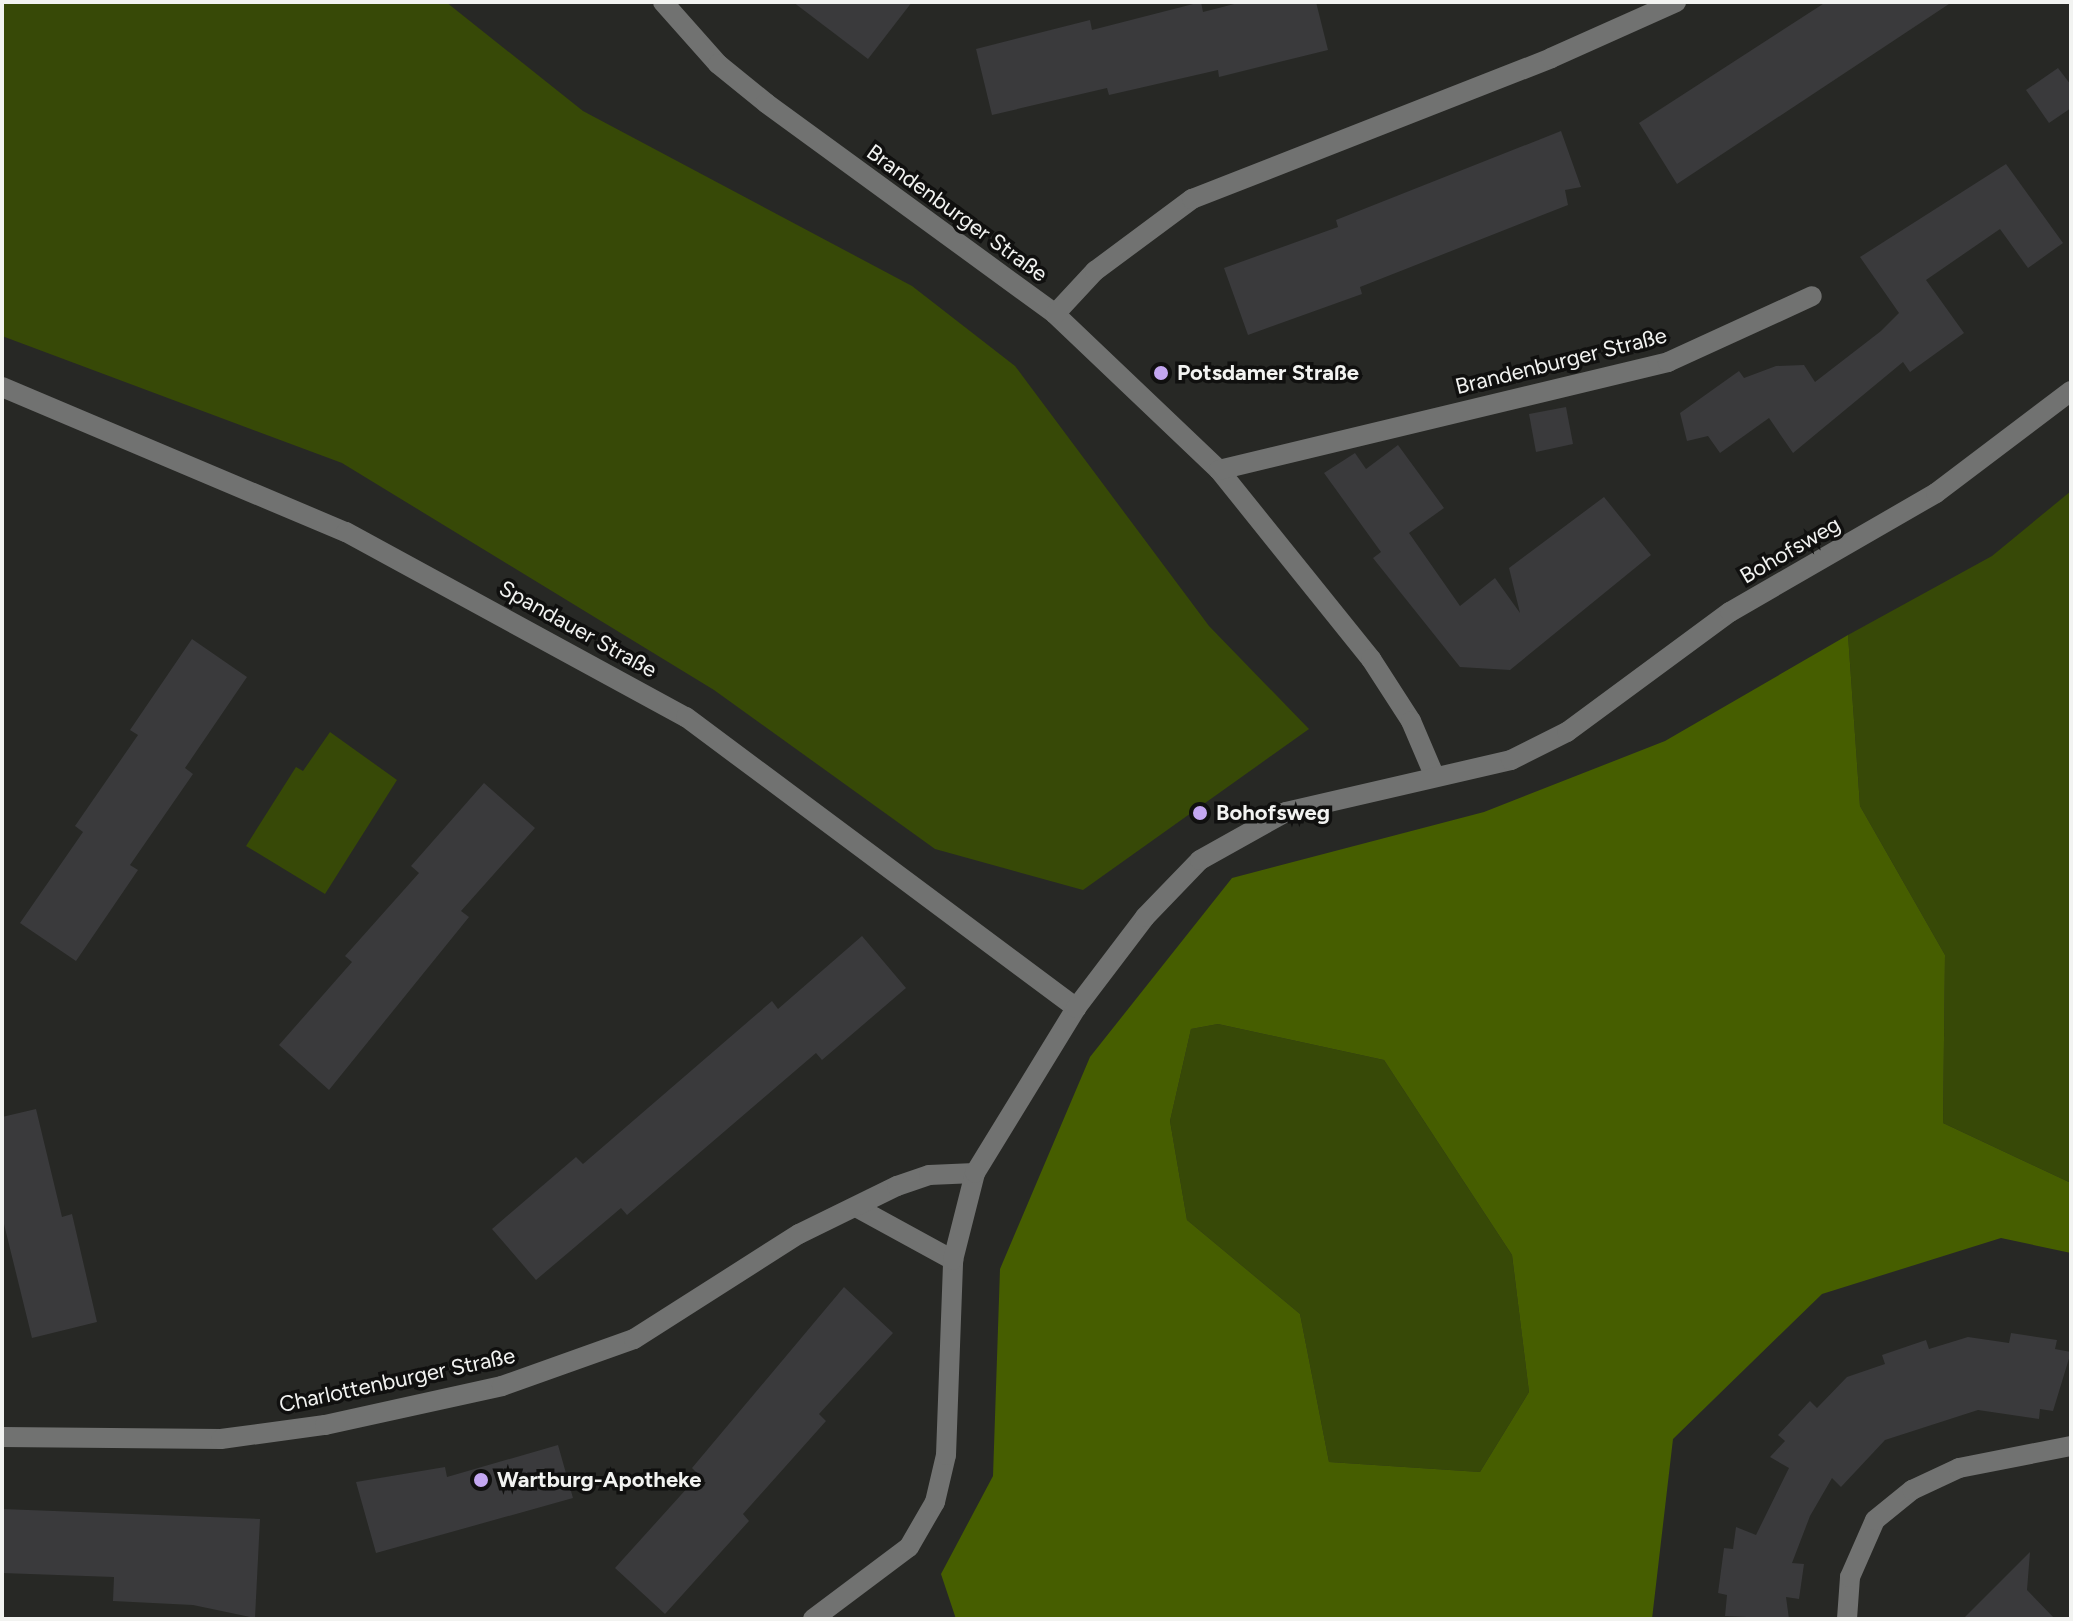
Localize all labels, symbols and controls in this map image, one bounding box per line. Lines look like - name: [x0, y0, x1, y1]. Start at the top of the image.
- street label: Brandenburger Straße: [862, 139, 1052, 287]
- street label: Brandenburger Straße: [1453, 322, 1669, 400]
- place label: Potsdamer Straße: [1177, 360, 1359, 386]
- marker: Potsdamer Straße: [1152, 364, 1170, 382]
- street label: Bohofsweg: [1735, 511, 1845, 589]
- street label: Spandauer Straße: [495, 575, 661, 683]
- place label: Bohofsweg: [1216, 800, 1330, 826]
- marker: Bohofsweg: [1191, 804, 1209, 822]
- street label: Charlottenburger Straße: [277, 1342, 517, 1418]
- place label: Wartburg-Apotheke: [497, 1467, 702, 1493]
- marker: Wartburg-Apotheke: [472, 1471, 490, 1489]

